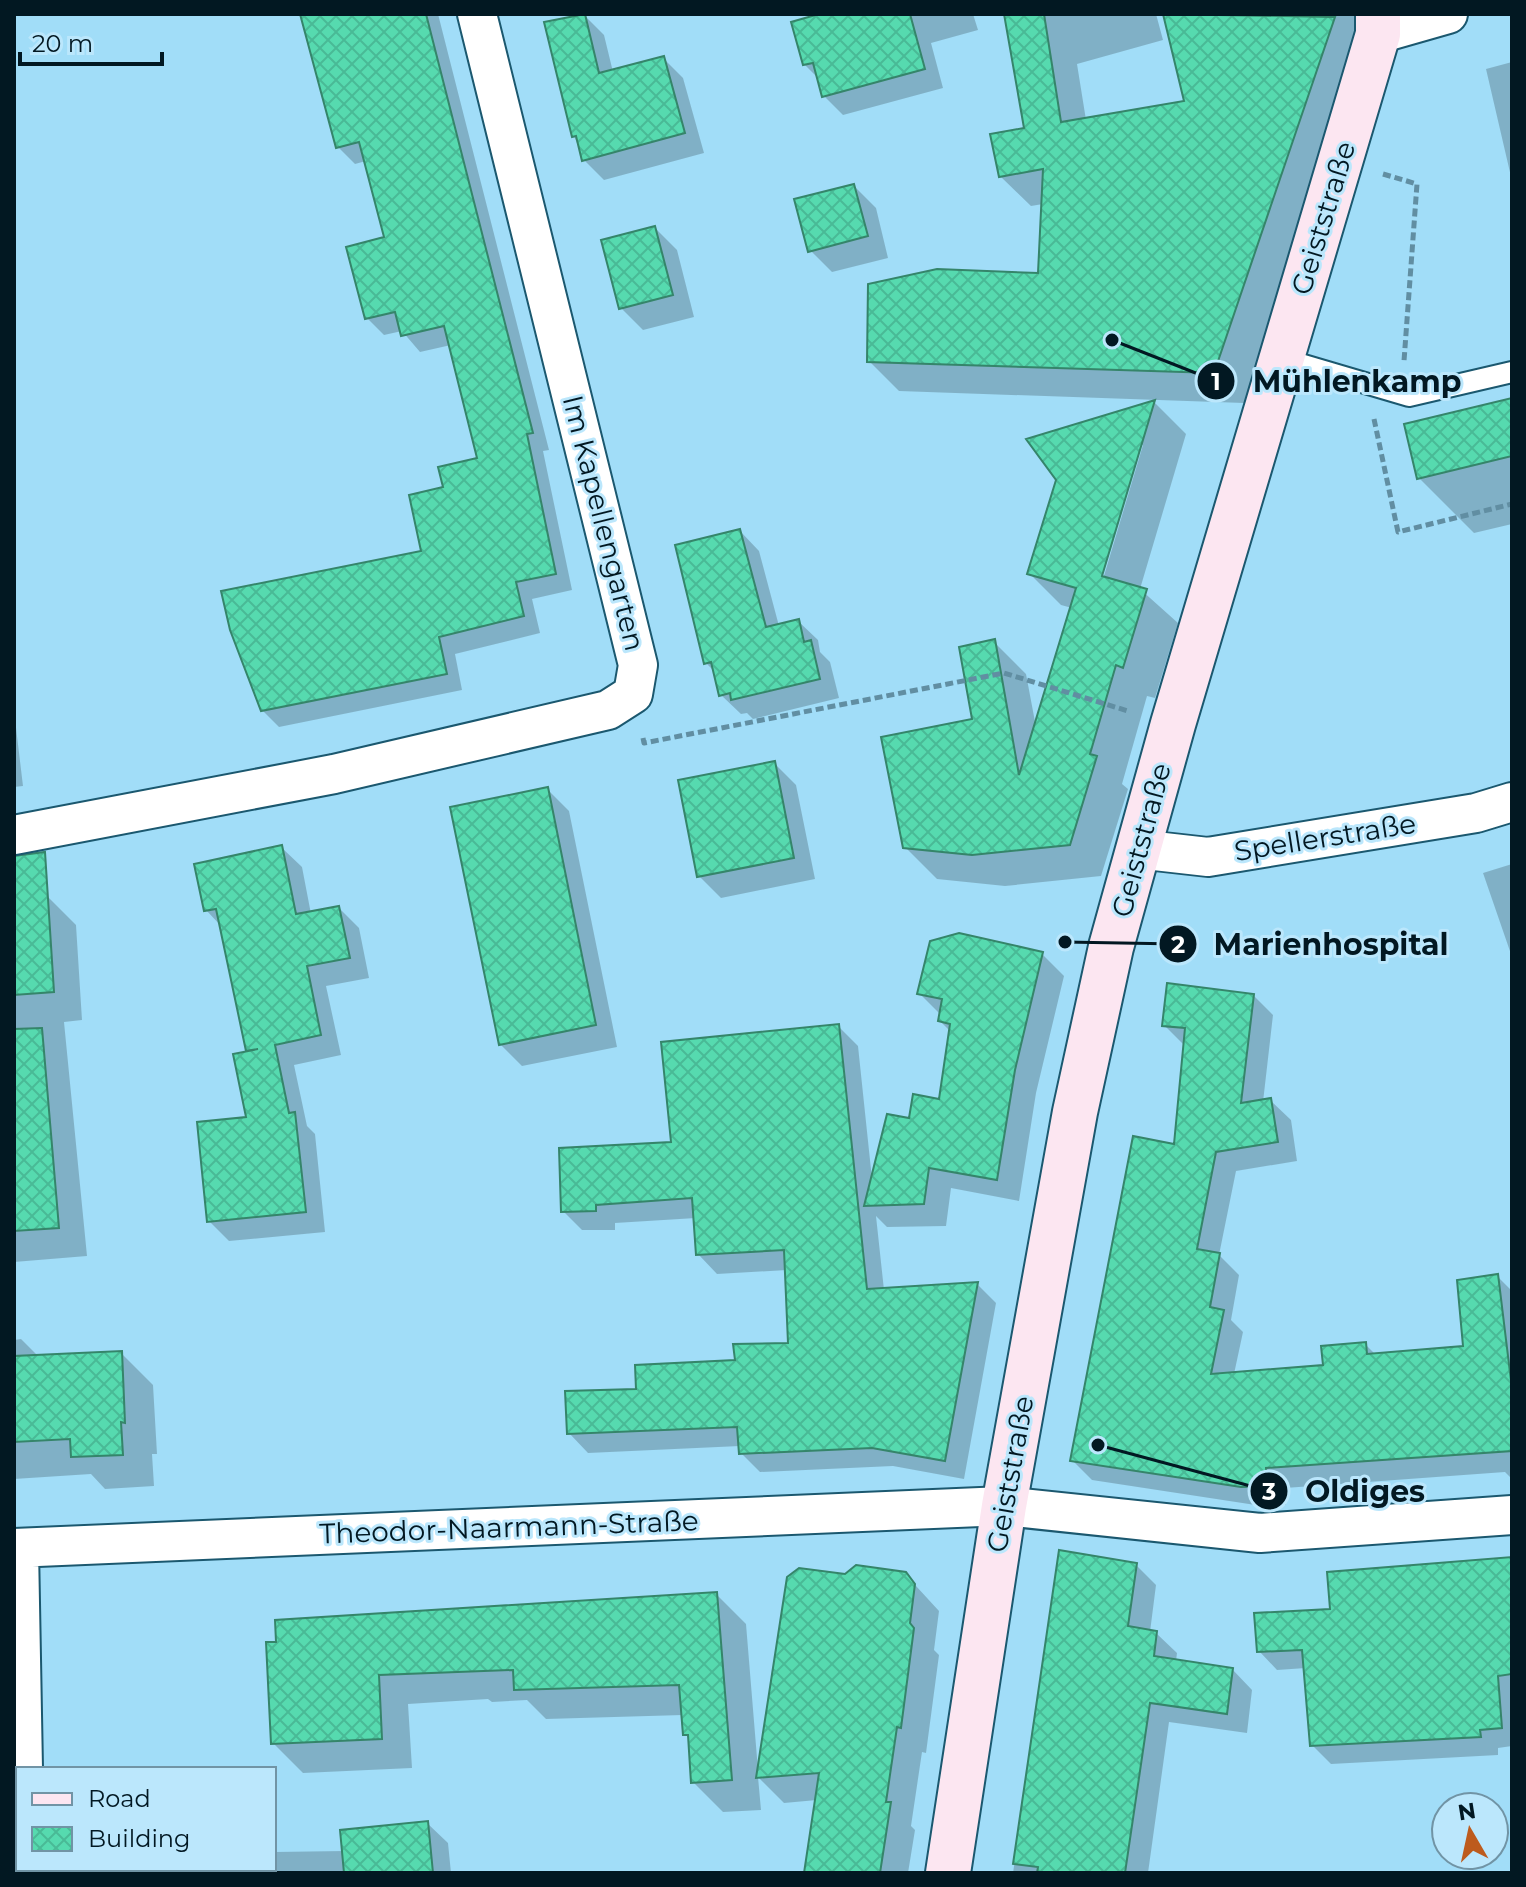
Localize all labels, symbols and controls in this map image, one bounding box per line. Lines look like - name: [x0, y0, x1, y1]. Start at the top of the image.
- scale bar: [20, 16, 162, 66]
- text: 20 m: [32, 29, 93, 58]
- street label: Geiststraße: [1284, 137, 1362, 299]
- callout: Mühlenkamp: [1196, 354, 1477, 408]
- text: Mühlenkamp: [1253, 363, 1461, 400]
- text: 1: [1211, 367, 1221, 396]
- street label: Im Kapellengarten: [556, 392, 652, 654]
- street label: Geiststraße: [1104, 759, 1178, 921]
- street label: Spellerstraße: [1232, 806, 1418, 868]
- callout: Marienhospital: [1158, 917, 1465, 971]
- text: Marienhospital: [1214, 926, 1448, 963]
- text: 2: [1171, 930, 1185, 959]
- street label: Geiststraße: [980, 1393, 1040, 1555]
- callout: Oldiges: [1249, 1464, 1441, 1518]
- text: Oldiges: [1305, 1473, 1425, 1510]
- text: 3: [1261, 1477, 1276, 1506]
- street label: Theodor-Naarmann-Straße: [319, 1503, 699, 1551]
- legend: [16, 1767, 276, 1871]
- text: Road: [88, 1784, 151, 1813]
- north arrow: [1430, 1791, 1510, 1871]
- text: N: [1456, 1797, 1478, 1826]
- text: Building: [88, 1824, 191, 1853]

